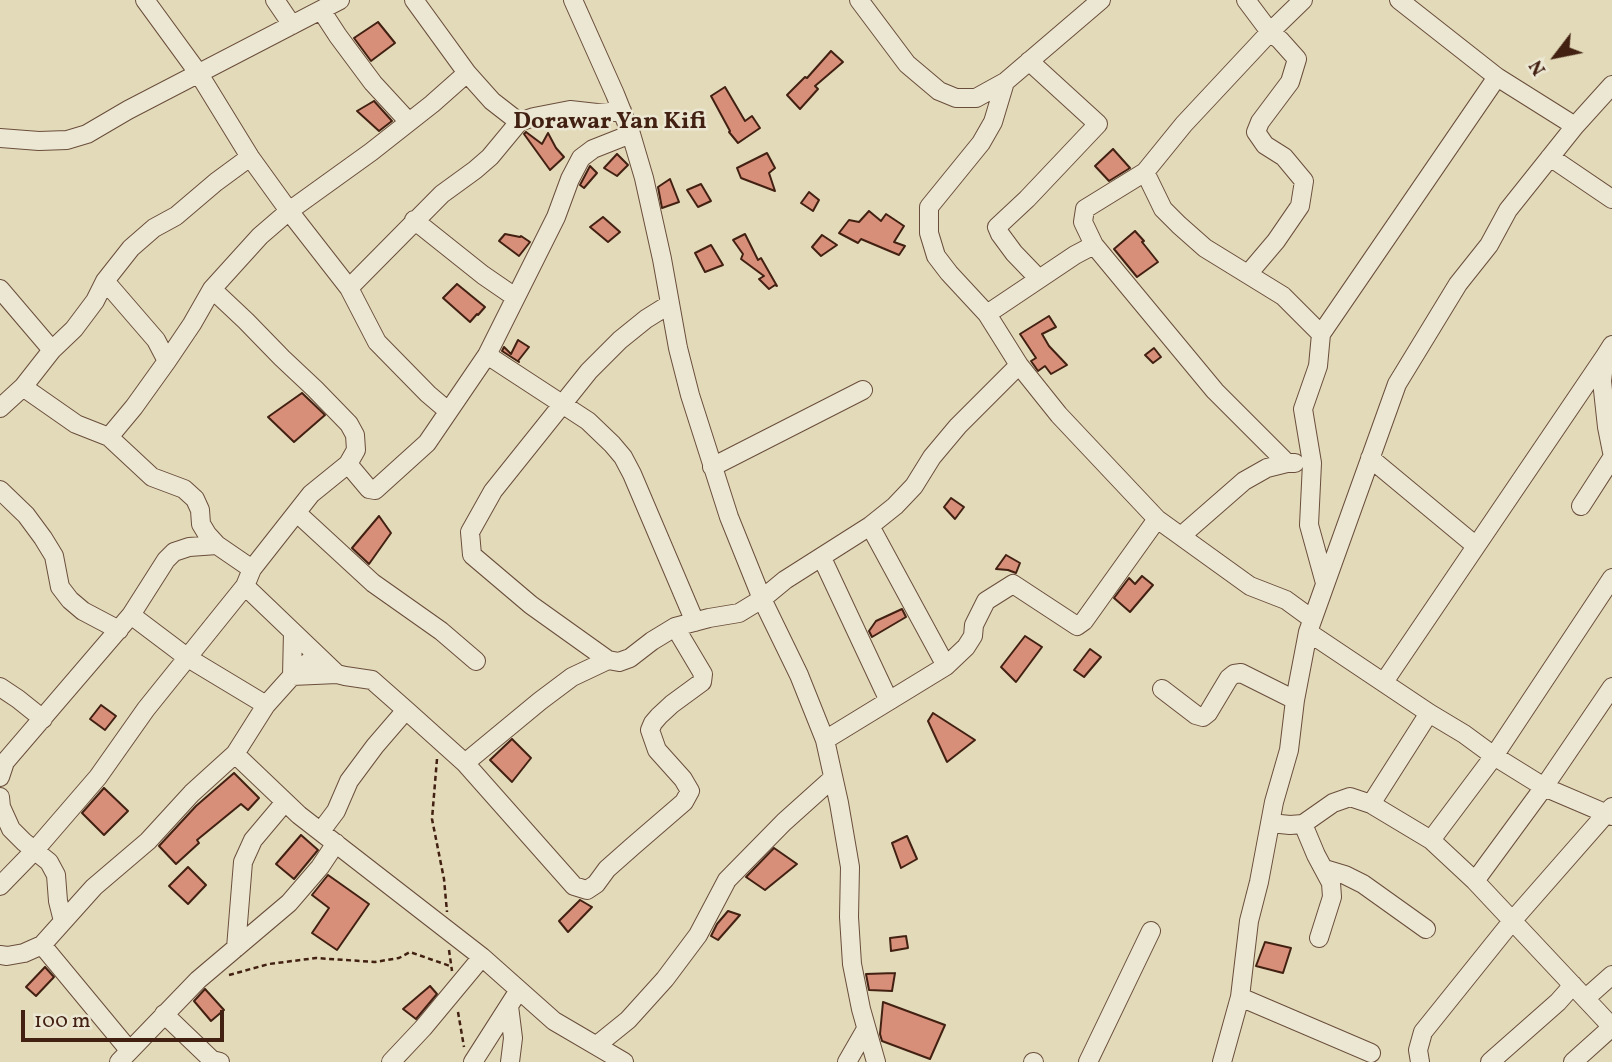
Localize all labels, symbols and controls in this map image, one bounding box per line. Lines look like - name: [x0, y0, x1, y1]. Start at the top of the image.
- north arrow: [1521, 21, 1591, 91]
- text: N: [1524, 54, 1553, 80]
- district label: Dorawar Yan Kifi: [513, 110, 707, 138]
- scale bar: [24, 996, 228, 1040]
- text: 100 m: [34, 1007, 91, 1036]

